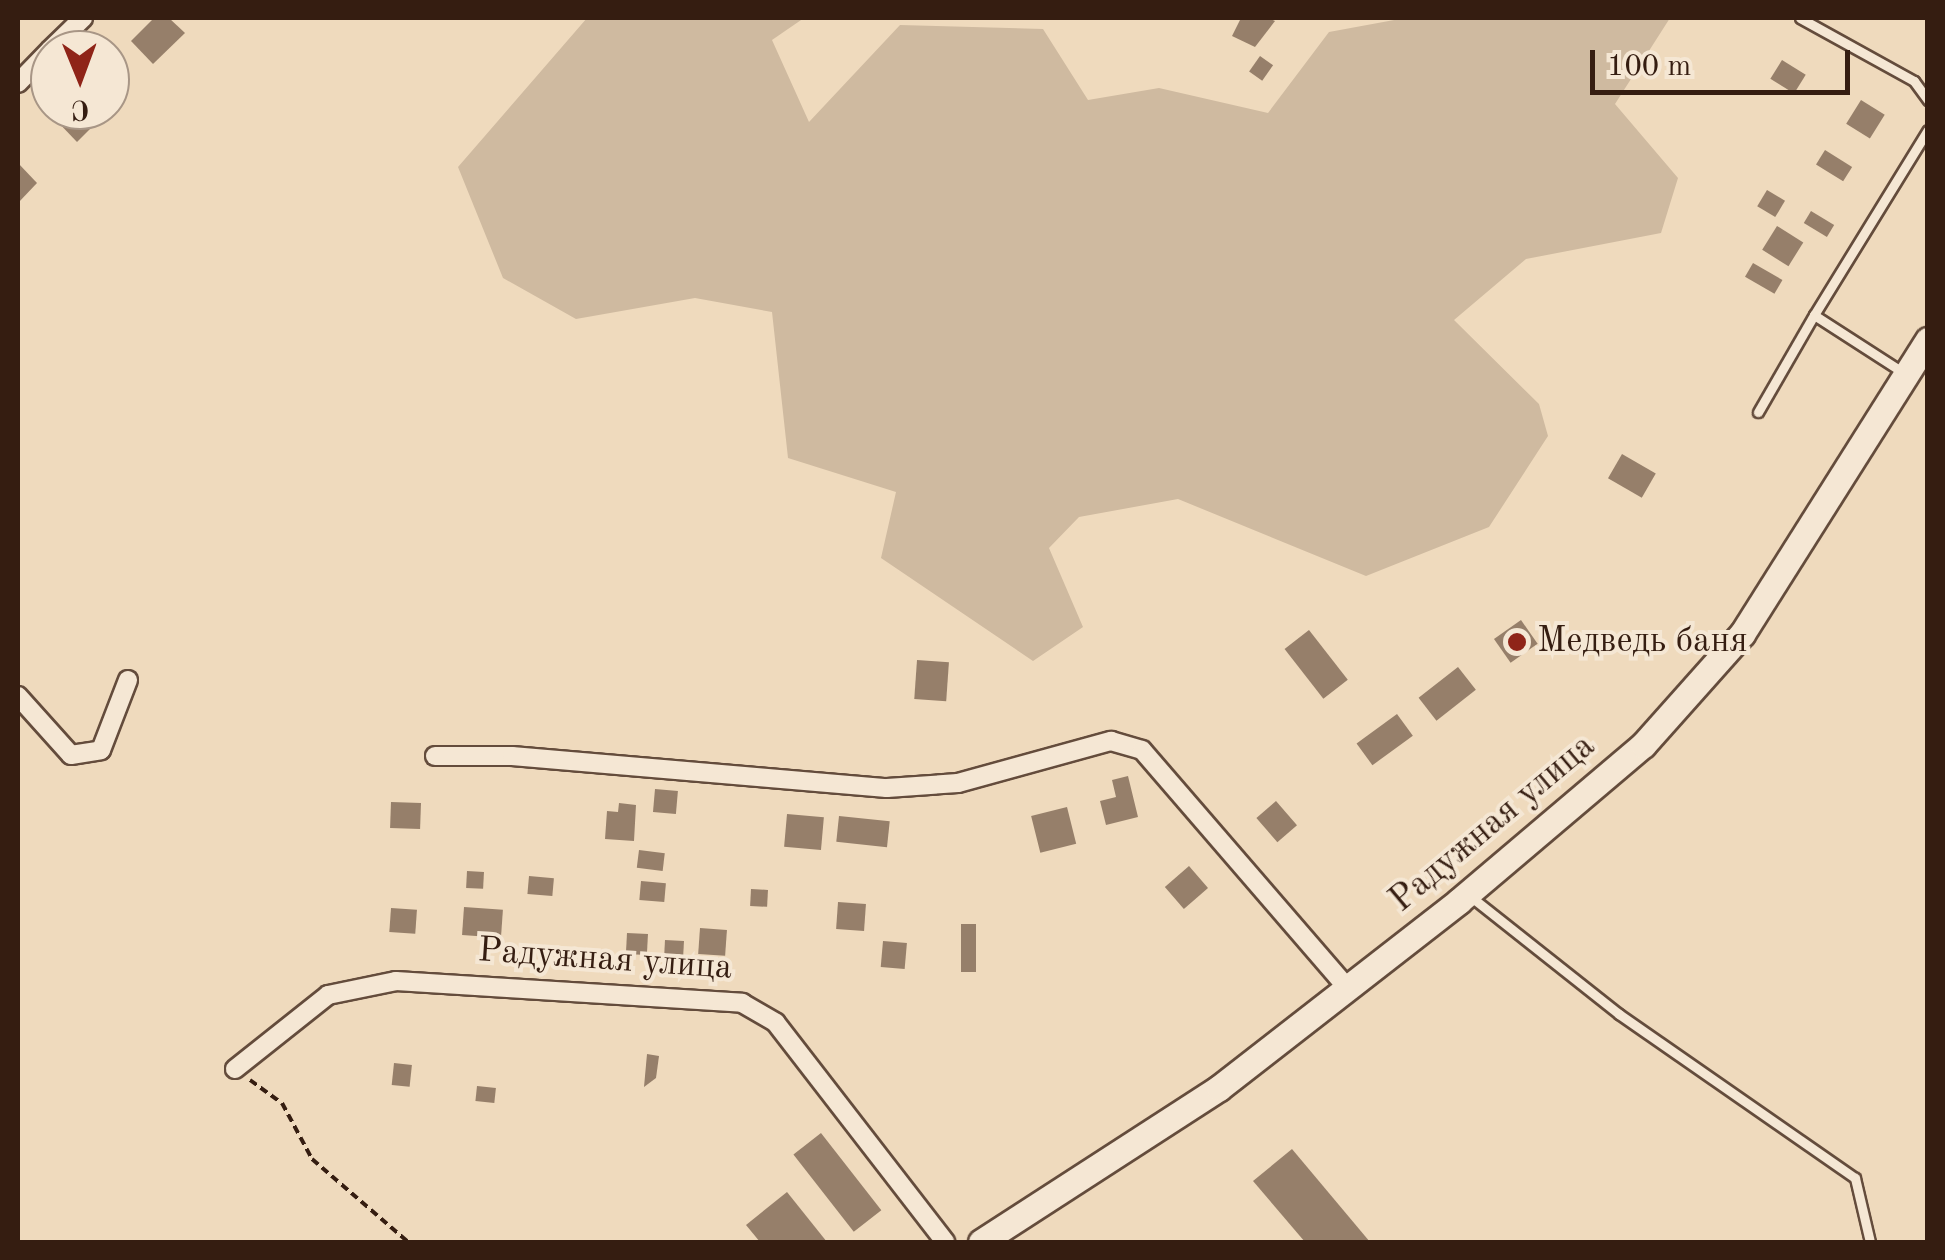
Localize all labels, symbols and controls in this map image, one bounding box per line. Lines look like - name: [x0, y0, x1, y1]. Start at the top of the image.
- north arrow: [30, 30, 130, 130]
- scale bar: [1595, 30, 1855, 92]
- text: 100 m: [1607, 52, 1691, 82]
- text: С: [71, 94, 90, 122]
- place label: Медведь баня: [1537, 621, 1748, 663]
- marker: Медведь баня: [1506, 631, 1528, 653]
- street label: Радужная улица: [1382, 726, 1604, 922]
- street label: Радужная улица: [476, 930, 734, 990]

